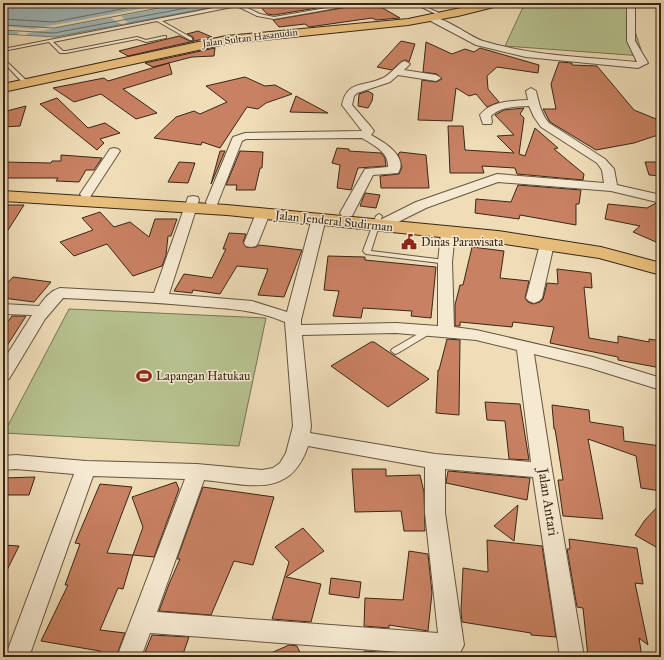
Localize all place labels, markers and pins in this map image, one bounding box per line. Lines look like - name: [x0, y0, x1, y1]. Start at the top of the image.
- public building icon: Dinas Parawisata: [400, 233, 418, 251]
- place label: Dinas Parawisata: [421, 235, 504, 249]
- sports icon: Lapangan Hatukau: [135, 367, 153, 385]
- place label: Lapangan Hatukau: [156, 369, 251, 384]

